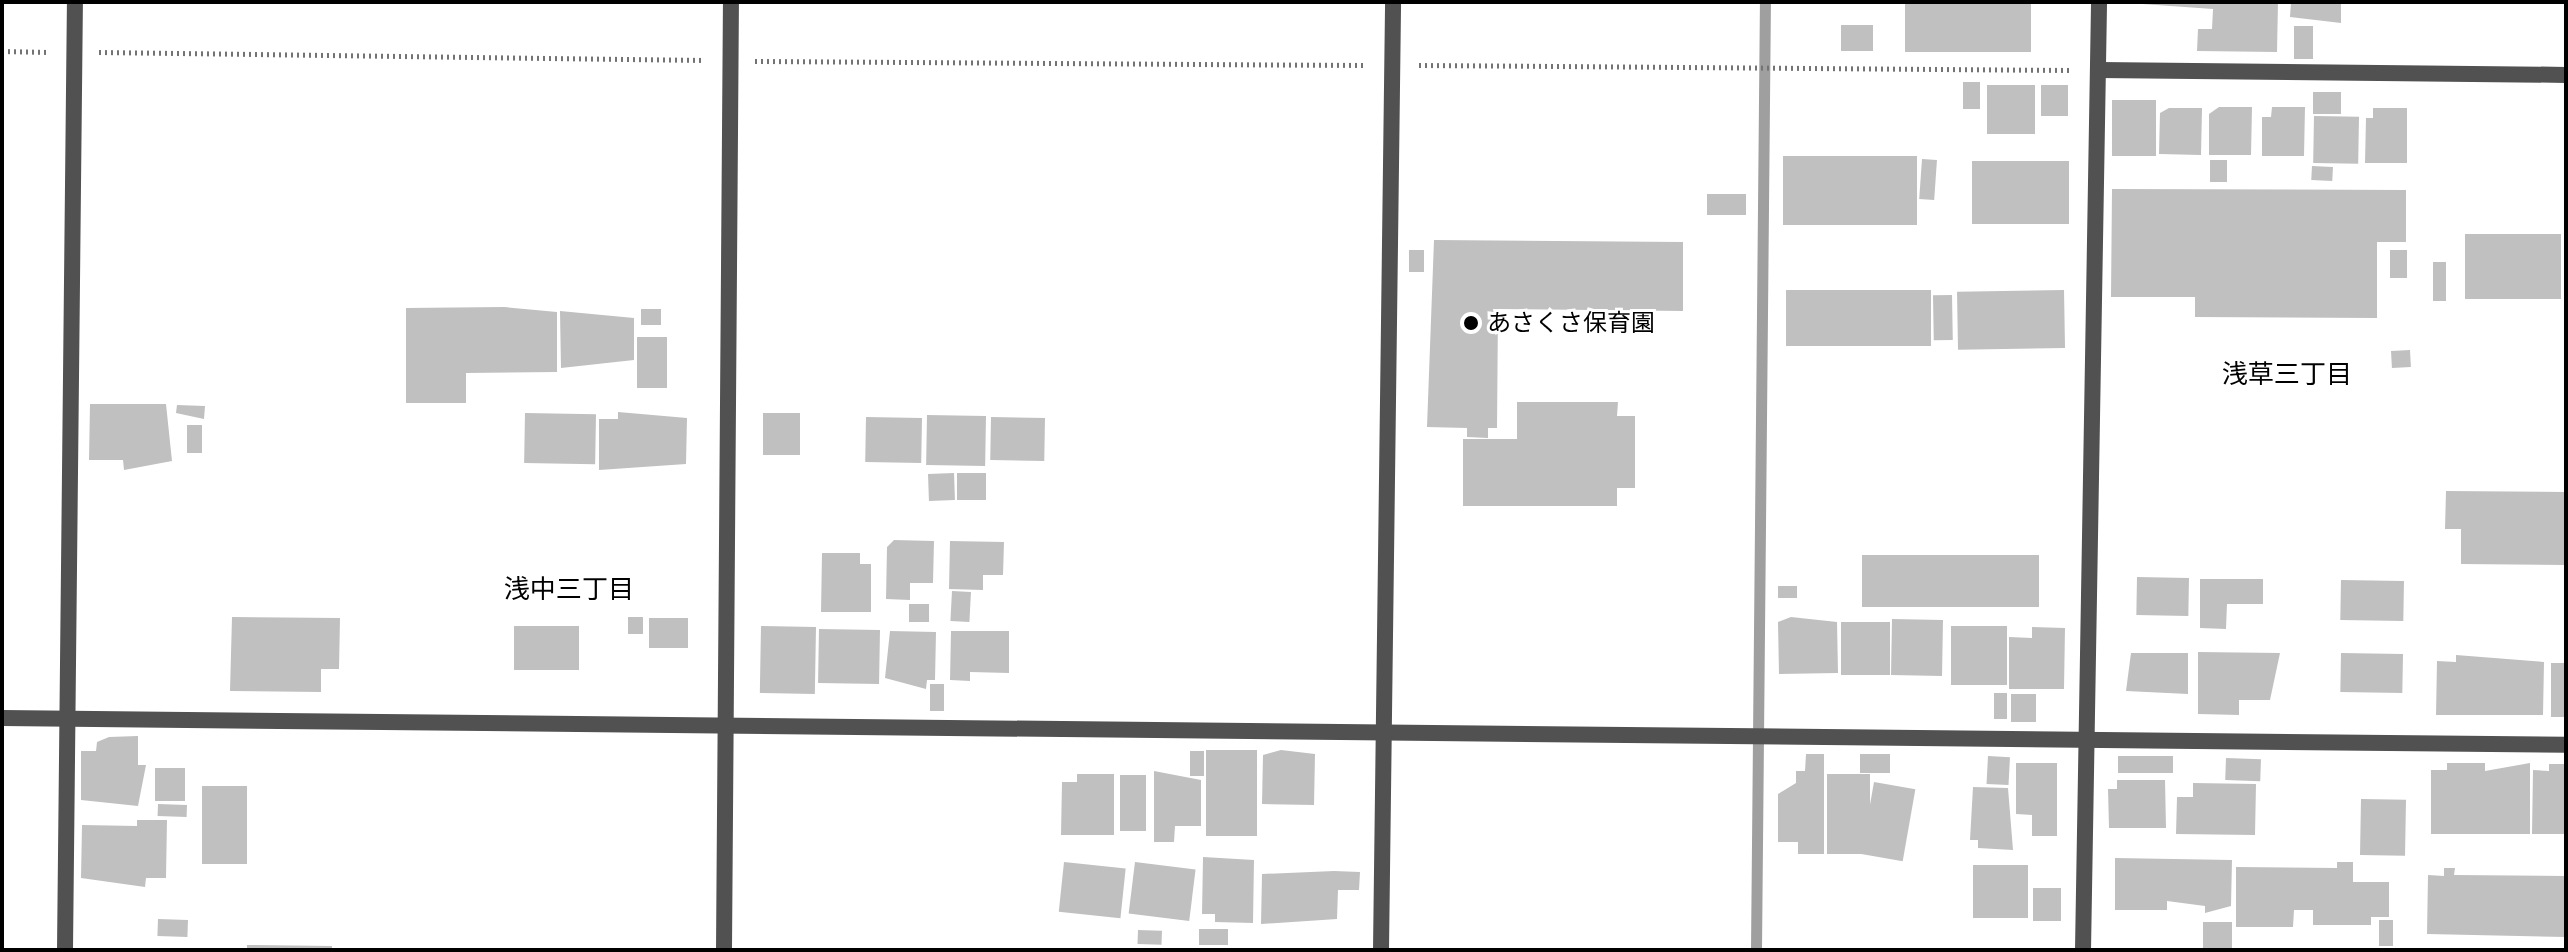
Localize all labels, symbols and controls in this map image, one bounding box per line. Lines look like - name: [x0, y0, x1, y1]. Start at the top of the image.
- place label: あさくさ保育園: [1487, 309, 1655, 337]
- marker: あさくさ保育園: [1462, 314, 1480, 332]
- district label: 浅草三丁目: [2222, 358, 2352, 390]
- district label: 浅中三丁目: [504, 573, 634, 605]

